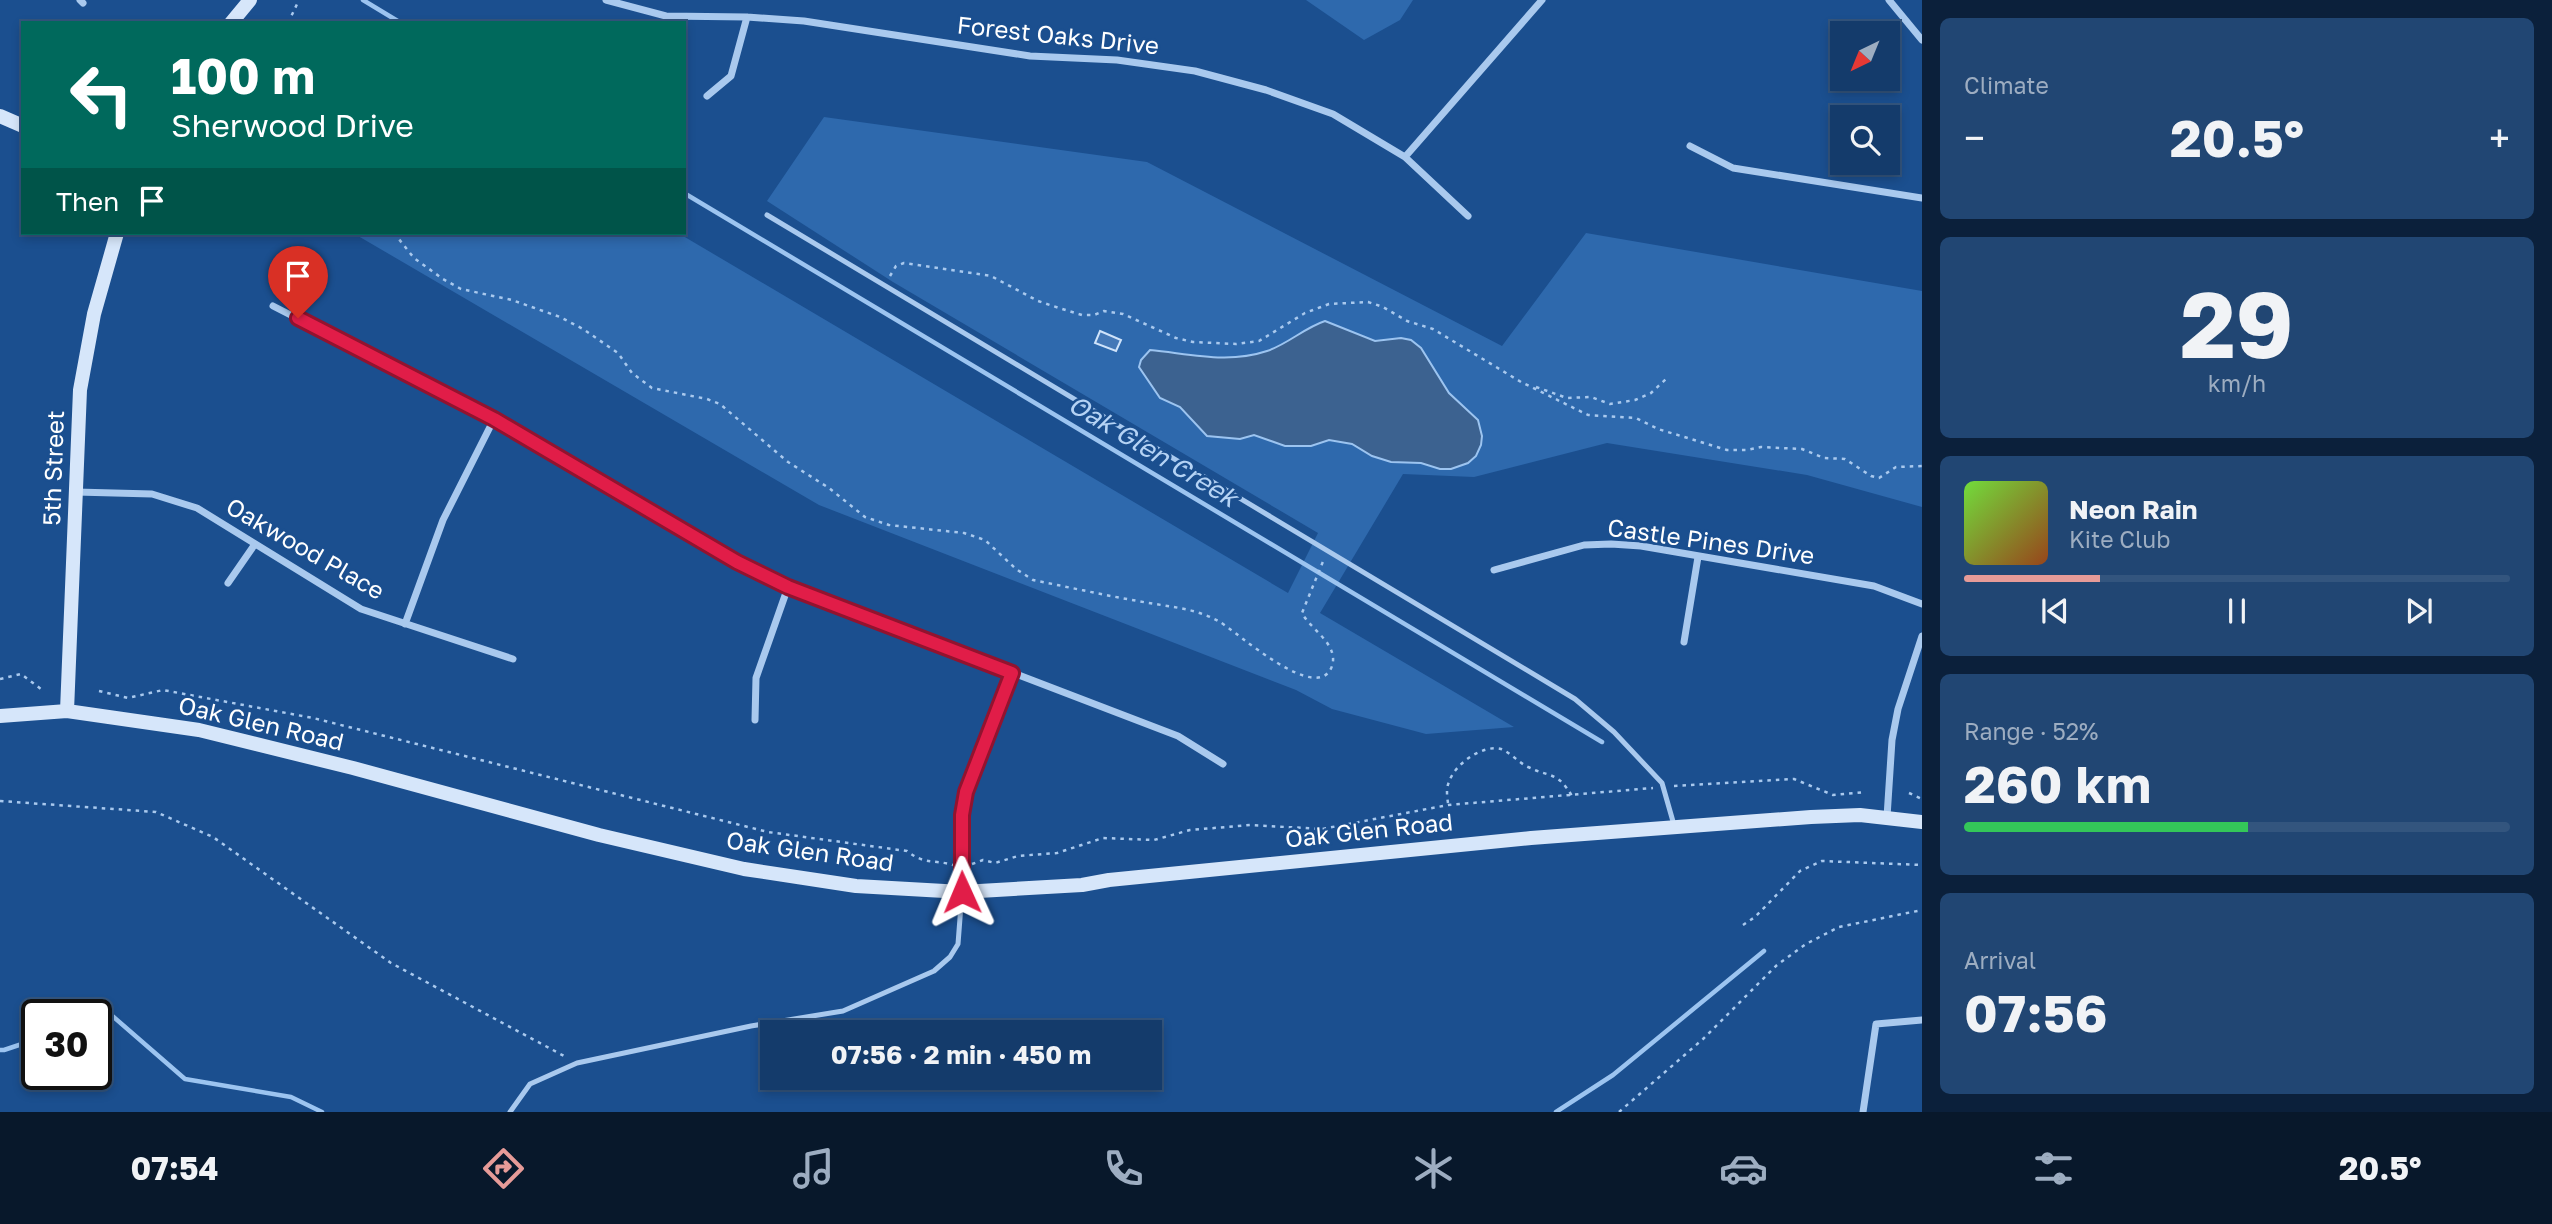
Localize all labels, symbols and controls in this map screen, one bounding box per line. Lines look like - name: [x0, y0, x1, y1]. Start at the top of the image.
- street label: Forest Oaks Drive: [956, 9, 1161, 60]
- north arrow: [1830, 21, 1900, 91]
- map controls: [1830, 21, 1900, 175]
- text: 100 m: [171, 46, 315, 105]
- icon: left: [56, 49, 147, 140]
- text: Climate: [1964, 71, 2049, 99]
- button: search: [1830, 105, 1900, 175]
- text: Sherwood Drive: [171, 106, 414, 144]
- text: 20.5°: [2170, 106, 2304, 168]
- text: −: [1964, 115, 1985, 160]
- text: +: [2489, 115, 2510, 160]
- icon: arrive: [133, 182, 171, 220]
- text: Then: [56, 186, 119, 217]
- pin: [268, 246, 328, 318]
- icon: arrive: [279, 257, 317, 295]
- text: 29: [2180, 269, 2294, 378]
- text: km/h: [2208, 369, 2266, 397]
- water label: Oak Glen Creek: [1063, 388, 1245, 514]
- street label: 5th Street: [36, 410, 69, 526]
- street label: Oakwood Place: [221, 491, 390, 605]
- text: Neon Rain: [2069, 494, 2198, 525]
- street label: Castle Pines Drive: [1606, 512, 1817, 569]
- text: Kite Club: [2069, 525, 2170, 553]
- icon: previous: [2036, 592, 2074, 630]
- icon: pause: [2218, 592, 2256, 630]
- icon: next: [2400, 592, 2438, 630]
- street label: Oak Glen Road: [176, 689, 347, 756]
- text: Range · 52%: [1964, 717, 2098, 745]
- text: 260 km: [1964, 752, 2151, 814]
- street label: Oak Glen Road: [1283, 806, 1454, 853]
- street label: Oak Glen Road: [725, 824, 896, 877]
- position arrow: [925, 855, 999, 929]
- text: Arrival: [1964, 946, 2036, 974]
- text: 07:56: [1964, 981, 2108, 1043]
- speed limit sign: 30: [21, 999, 112, 1090]
- text: 07:56 · 2 min · 450 m: [831, 1039, 1091, 1070]
- icon: directions: [479, 1144, 528, 1193]
- icon: music: [789, 1144, 838, 1193]
- icon: phone: [1099, 1144, 1148, 1193]
- icon: climate: [1409, 1144, 1458, 1193]
- icon: car: [1719, 1144, 1768, 1193]
- icon: filters: [2029, 1144, 2078, 1193]
- text: 07:54: [130, 1149, 218, 1187]
- text: 20.5°: [2339, 1149, 2421, 1187]

